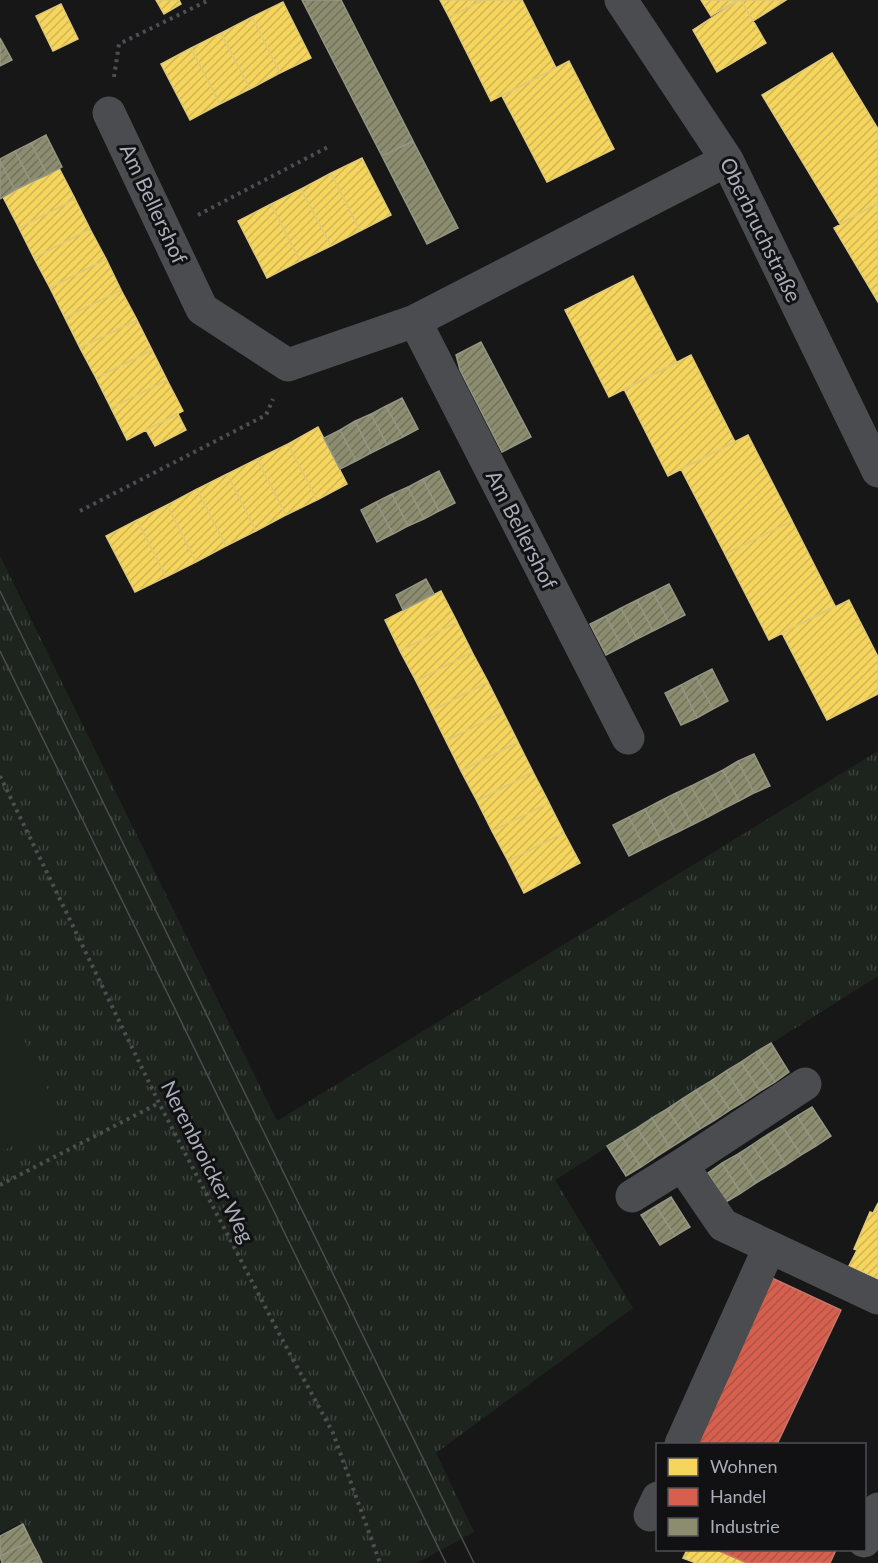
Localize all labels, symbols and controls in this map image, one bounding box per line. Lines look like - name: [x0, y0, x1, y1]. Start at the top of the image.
- street label: Am Bellershof: [116, 139, 193, 268]
- street label: Oberbruchstraße: [716, 153, 807, 306]
- street label: Am Bellershof: [482, 466, 563, 593]
- street label: Nerenbroicker Weg: [157, 1076, 260, 1247]
- legend: [656, 1443, 866, 1551]
- text: Wohnen: [710, 1455, 777, 1477]
- text: Handel: [710, 1485, 766, 1507]
- text: Industrie: [710, 1515, 780, 1537]

